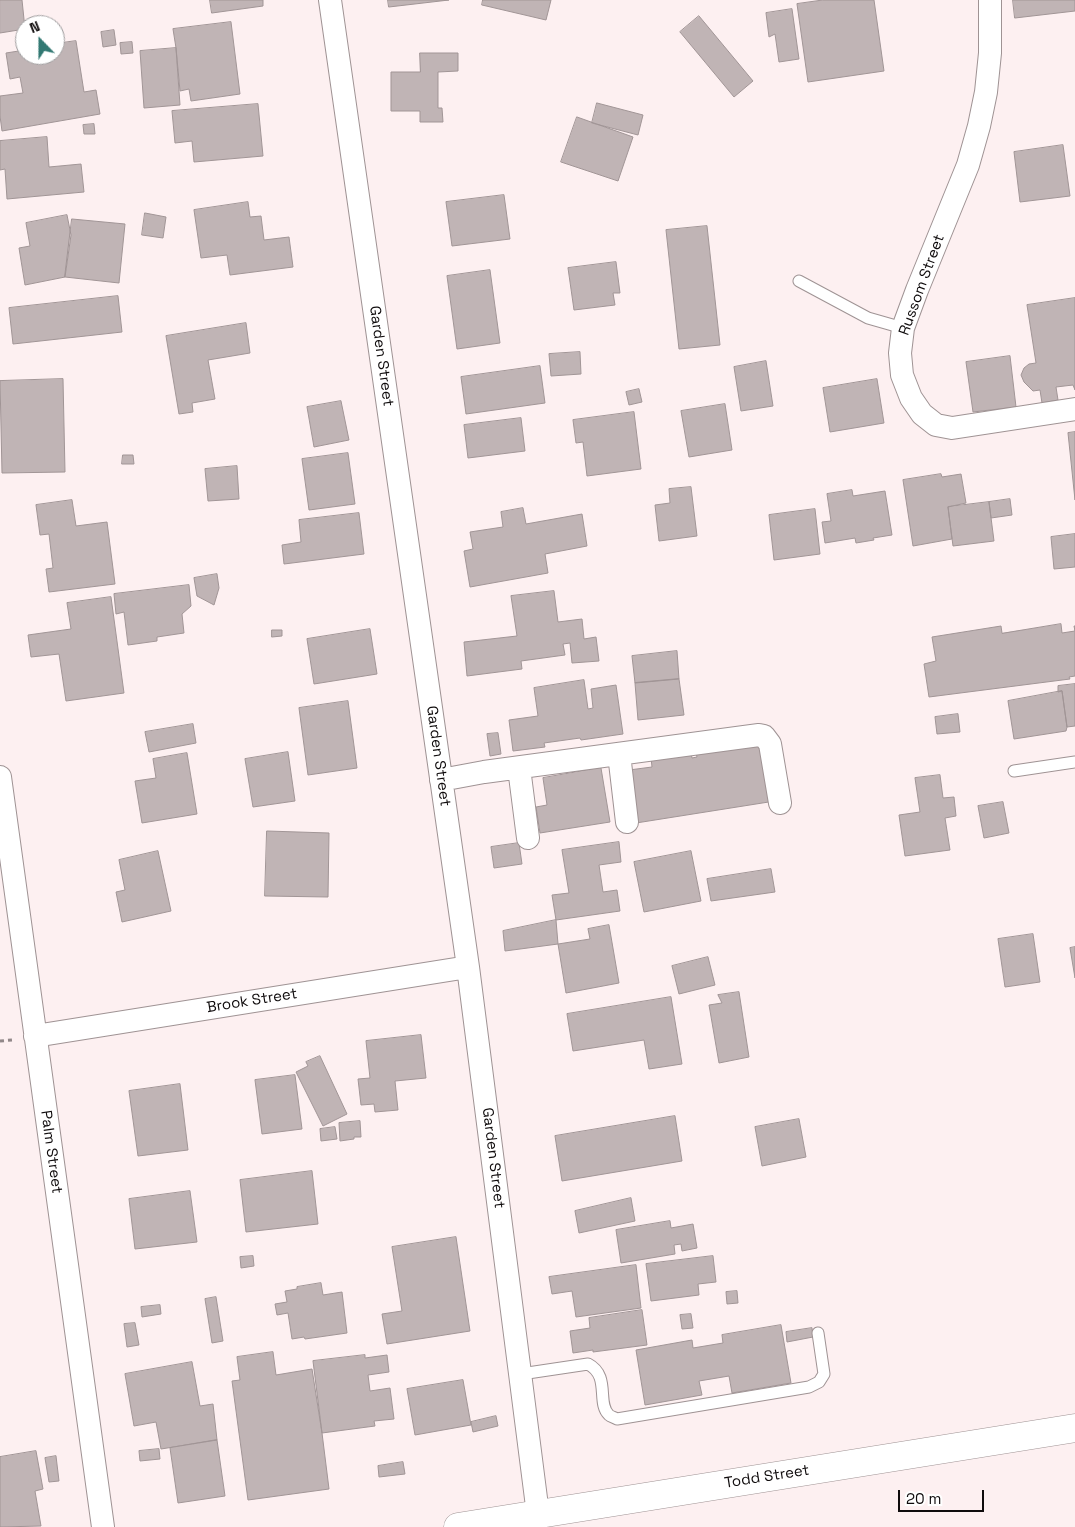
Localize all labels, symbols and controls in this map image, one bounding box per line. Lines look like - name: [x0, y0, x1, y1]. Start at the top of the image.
- north arrow: [15, 15, 65, 65]
- text: N: [27, 17, 42, 37]
- street label: Russom Street: [895, 232, 949, 338]
- street label: Garden Street: [365, 305, 397, 407]
- street label: Garden Street: [422, 705, 454, 807]
- street label: Brook Street: [205, 985, 299, 1017]
- street label: Garden Street: [478, 1107, 508, 1209]
- street label: Palm Street: [36, 1109, 66, 1195]
- street label: Todd Street: [723, 1461, 811, 1493]
- scale bar: [900, 1480, 986, 1512]
- text: 20 m: [906, 1489, 941, 1508]

